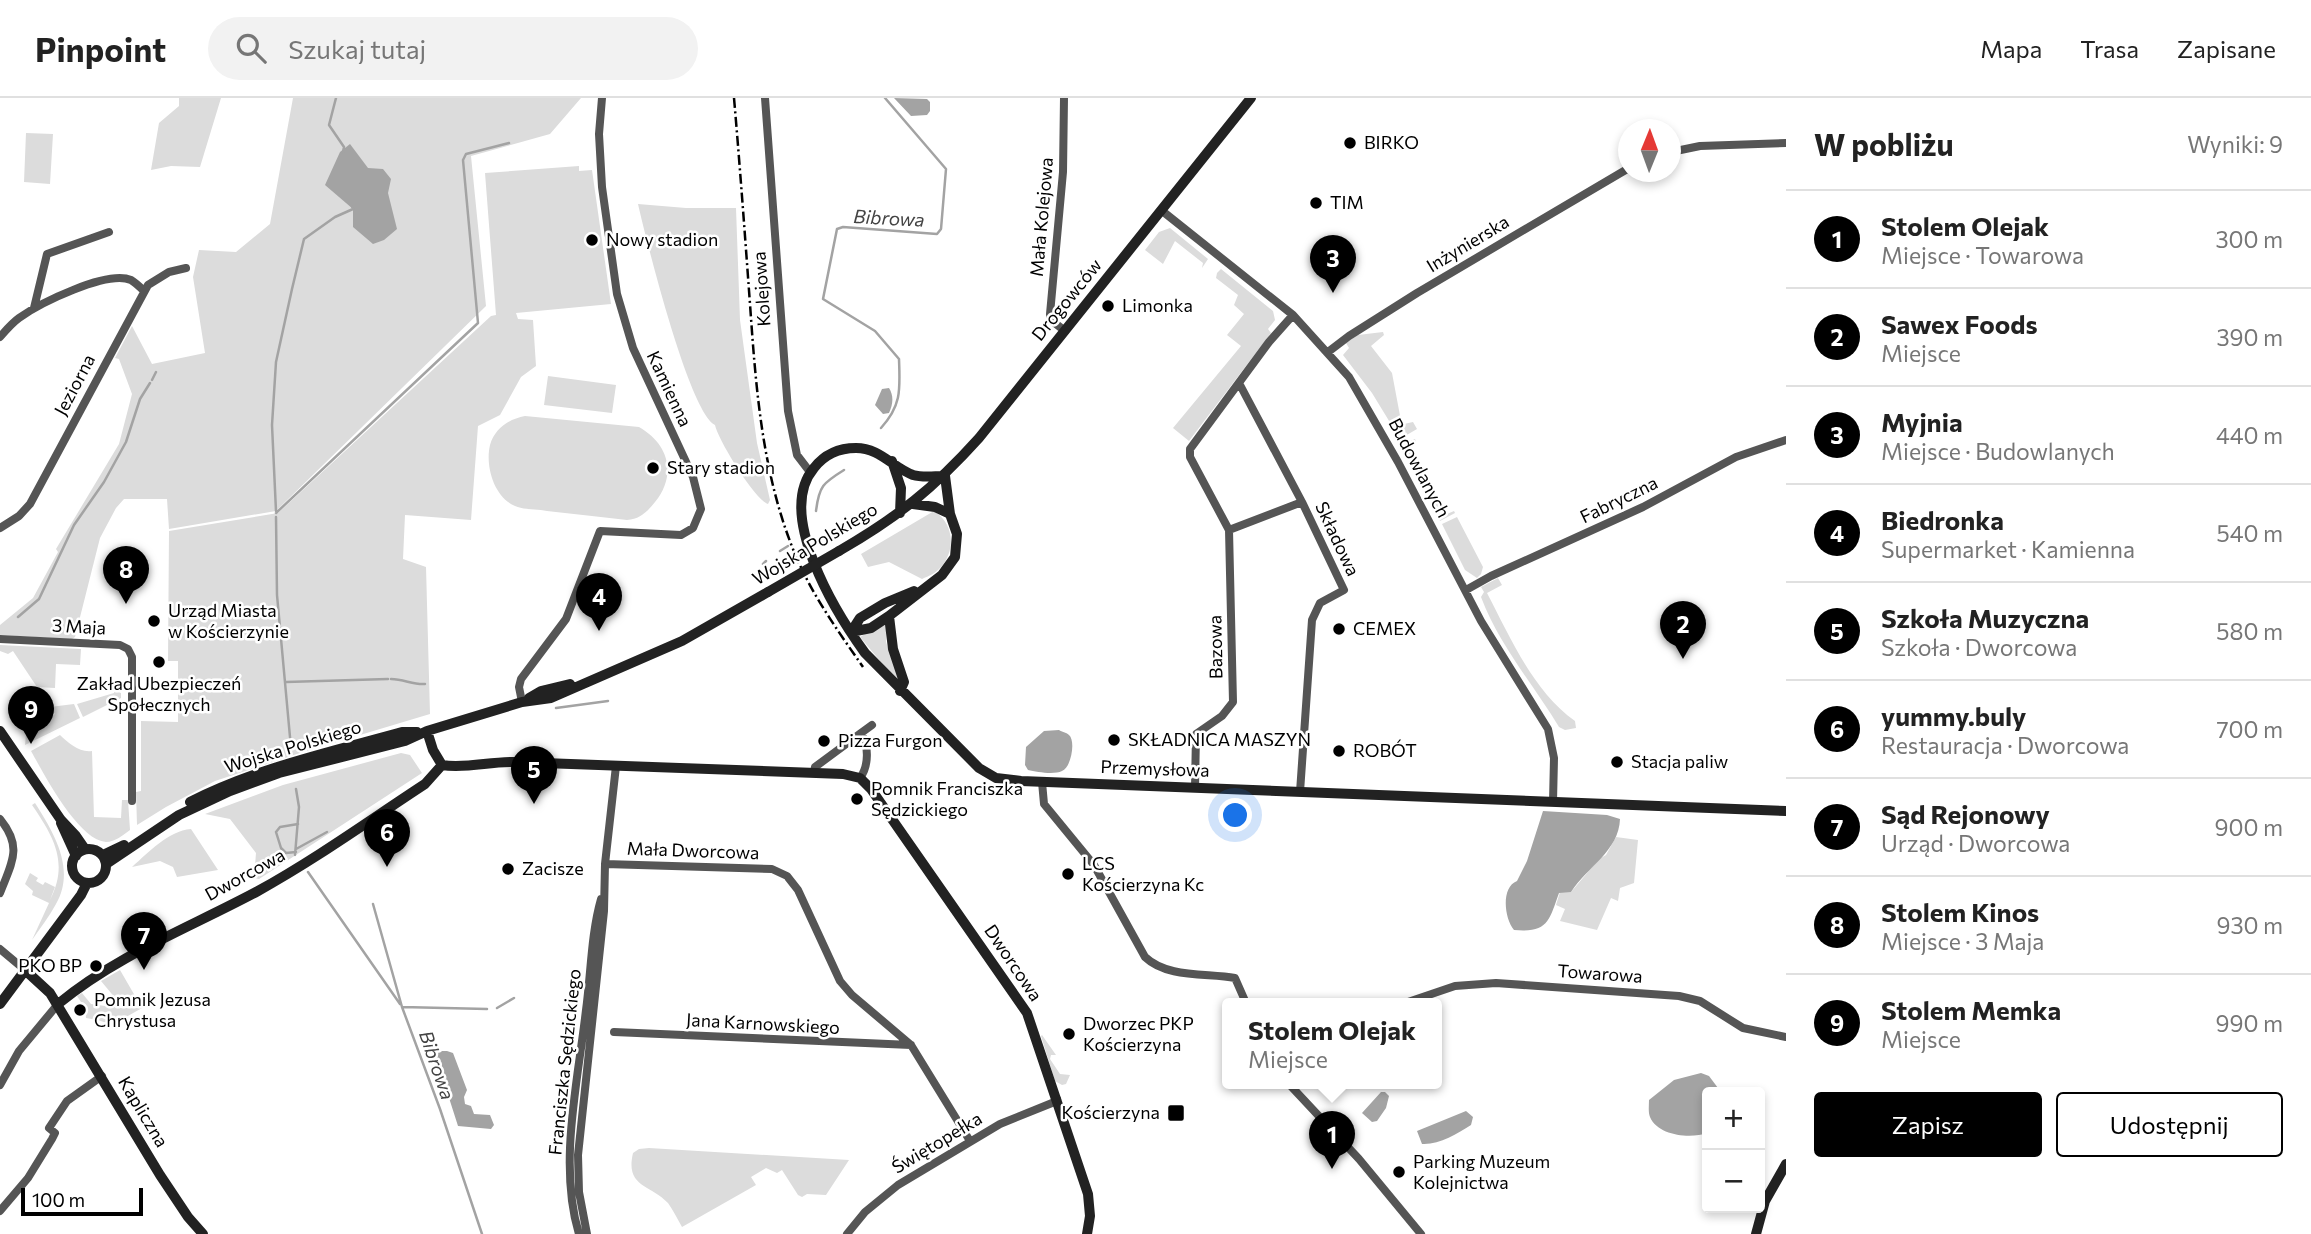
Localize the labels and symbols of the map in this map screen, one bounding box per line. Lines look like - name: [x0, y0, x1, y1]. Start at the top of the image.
- north arrow: [1618, 119, 1681, 182]
- place label: BIRKO: [1364, 131, 1419, 153]
- marker: BIRKO: [1342, 135, 1358, 151]
- street label: Mała Kolejowa: [1025, 156, 1057, 277]
- place label: TIM: [1330, 191, 1364, 213]
- marker: TIM: [1308, 195, 1324, 211]
- water label: Bibrowa: [853, 204, 925, 231]
- street label: Inżynierska: [1422, 210, 1513, 276]
- place label: Nowy stadion: [606, 228, 718, 250]
- marker: Nowy stadion: [584, 232, 600, 248]
- pin: 3: [1310, 235, 1356, 293]
- street label: Kolejowa: [747, 251, 775, 327]
- street label: Drogowców: [1027, 254, 1106, 345]
- place label: Limonka: [1122, 294, 1193, 316]
- marker: Limonka: [1100, 298, 1116, 314]
- street label: Kamienna: [643, 347, 697, 430]
- street label: Jeziorna: [49, 350, 99, 419]
- street label: Budowlanych: [1385, 414, 1455, 521]
- place label: Stary stadion: [667, 456, 775, 478]
- marker: Stary stadion: [645, 460, 661, 476]
- street label: Fabryczna: [1576, 471, 1661, 527]
- street label: Wojska Polskiego: [748, 497, 881, 589]
- street label: Składowa: [1311, 498, 1365, 579]
- pin: 8: [103, 546, 149, 604]
- pin: 4: [576, 573, 622, 631]
- place label: Urząd Miasta w Kościerzynie: [168, 599, 289, 642]
- pin: 2: [1660, 601, 1706, 659]
- marker: Urząd Miasta w Kościerzynie: [146, 613, 162, 629]
- street label: 3 Maja: [51, 614, 107, 638]
- street label: Bazowa: [1203, 615, 1227, 679]
- place label: СEMEX: [1353, 617, 1416, 639]
- marker: СEMEX: [1331, 621, 1347, 637]
- marker: Zakład Ubezpieczeń Społecznych: [151, 654, 167, 670]
- place label: Zakład Ubezpieczeń Społecznych: [77, 672, 241, 715]
- pin: 9: [8, 686, 54, 744]
- street label: Wojska Polskiego: [222, 715, 364, 777]
- place label: SKŁADNICA MASZYN: [1128, 728, 1311, 750]
- place label: Pizza Furgon: [838, 729, 943, 751]
- marker: SKŁADNICA MASZYN: [1106, 732, 1122, 748]
- marker: Pizza Furgon: [816, 733, 832, 749]
- place label: ROBÓT: [1353, 739, 1417, 761]
- marker: ROBÓT: [1331, 743, 1347, 759]
- pin: 5: [511, 746, 557, 804]
- place label: Stacja paliw: [1631, 750, 1728, 772]
- marker: Stacja paliw: [1609, 754, 1625, 770]
- street label: Przemysłowa: [1100, 755, 1210, 781]
- place label: Pomnik Franciszka Sędzickiego: [871, 777, 1023, 820]
- marker: Pomnik Franciszka Sędzickiego: [849, 791, 865, 807]
- your location: [1218, 798, 1252, 832]
- pin: 6: [364, 809, 410, 867]
- street label: Mała Dworcowa: [626, 837, 760, 863]
- street label: Dworcowa: [201, 843, 288, 905]
- place label: LCS Kościerzyna Kc: [1082, 852, 1204, 895]
- place label: Zacisze: [522, 857, 584, 879]
- marker: Zacisze: [500, 861, 516, 877]
- marker: LCS Kościerzyna Kc: [1060, 866, 1076, 882]
- pin: 7: [121, 912, 167, 970]
- street label: Dworcowa: [980, 920, 1048, 1005]
- place label: PKO BP: [18, 954, 82, 976]
- marker: PKO BP: [88, 958, 104, 974]
- street label: Towarowa: [1557, 959, 1643, 987]
- street label: Franciszka Sędzickiego: [543, 968, 585, 1156]
- place label: Pomnik Jezusa Chrystusa: [94, 988, 211, 1031]
- marker: Pomnik Jezusa Chrystusa: [72, 1002, 88, 1018]
- street label: Jana Karnowskiego: [686, 1008, 841, 1038]
- place label: Dworzec PKP Kościerzyna: [1083, 1012, 1194, 1055]
- marker: Dworzec PKP Kościerzyna: [1061, 1026, 1077, 1042]
- water label: Bibrowa: [415, 1027, 460, 1102]
- street label: Kapliczna: [114, 1072, 174, 1151]
- place label: Kościerzyna: [1062, 1101, 1160, 1123]
- marker: Kościerzyna: [1166, 1103, 1186, 1123]
- street label: Świętopełka: [887, 1107, 986, 1178]
- pin: 1: [1309, 1111, 1355, 1169]
- place label: Parking Muzeum Kolejnictwa: [1413, 1150, 1550, 1193]
- marker: Parking Muzeum Kolejnictwa: [1391, 1164, 1407, 1180]
- scale bar: [21, 1185, 144, 1217]

